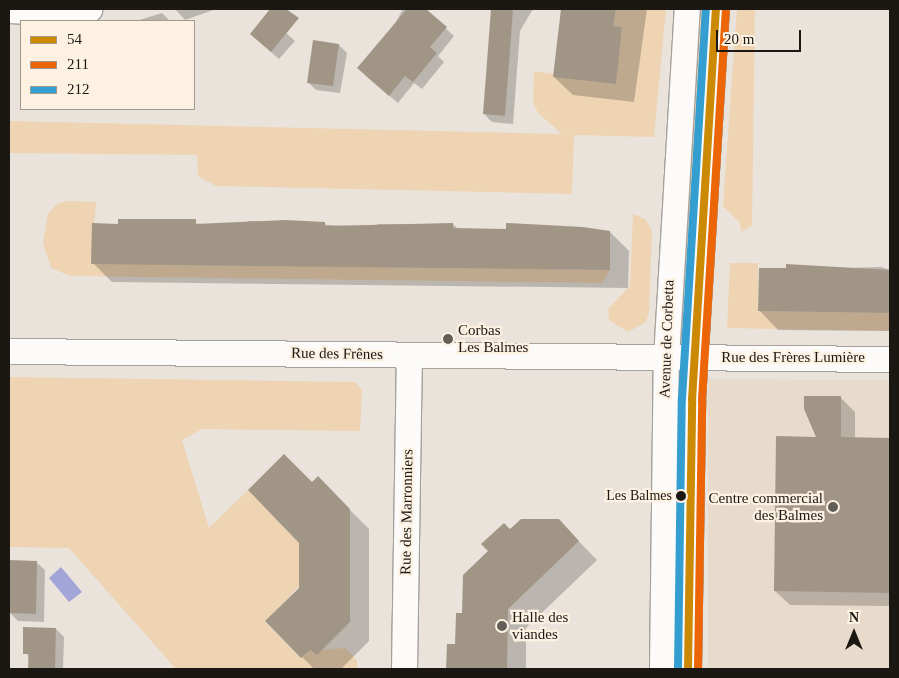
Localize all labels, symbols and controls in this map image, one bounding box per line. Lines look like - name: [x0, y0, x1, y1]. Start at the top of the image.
- legend: [20, 20, 195, 110]
- scale bar: [719, 20, 804, 52]
- text: 54: [67, 31, 82, 47]
- text: 20 m: [724, 31, 754, 47]
- text: 211: [67, 56, 89, 72]
- text: 212: [67, 81, 90, 97]
- street label: Avenue de Corbetta: [656, 279, 678, 399]
- place label: Corbas Les Balmes: [458, 321, 528, 356]
- marker: Corbas Les Balmes: [442, 333, 454, 345]
- street label: Rue des Frênes: [291, 344, 383, 364]
- street label: Rue des Frères Lumière: [721, 349, 865, 367]
- street label: Rue des Marronniers: [397, 449, 417, 575]
- place label: Les Balmes: [606, 488, 672, 504]
- place label: Centre commercial des Balmes: [708, 489, 823, 524]
- marker: Les Balmes: [676, 491, 686, 501]
- marker: Centre commercial des Balmes: [827, 501, 839, 513]
- place label: Halle des viandes: [512, 608, 568, 643]
- north arrow: [829, 608, 879, 658]
- text: N: [849, 610, 859, 625]
- marker: Halle des viandes: [496, 620, 508, 632]

